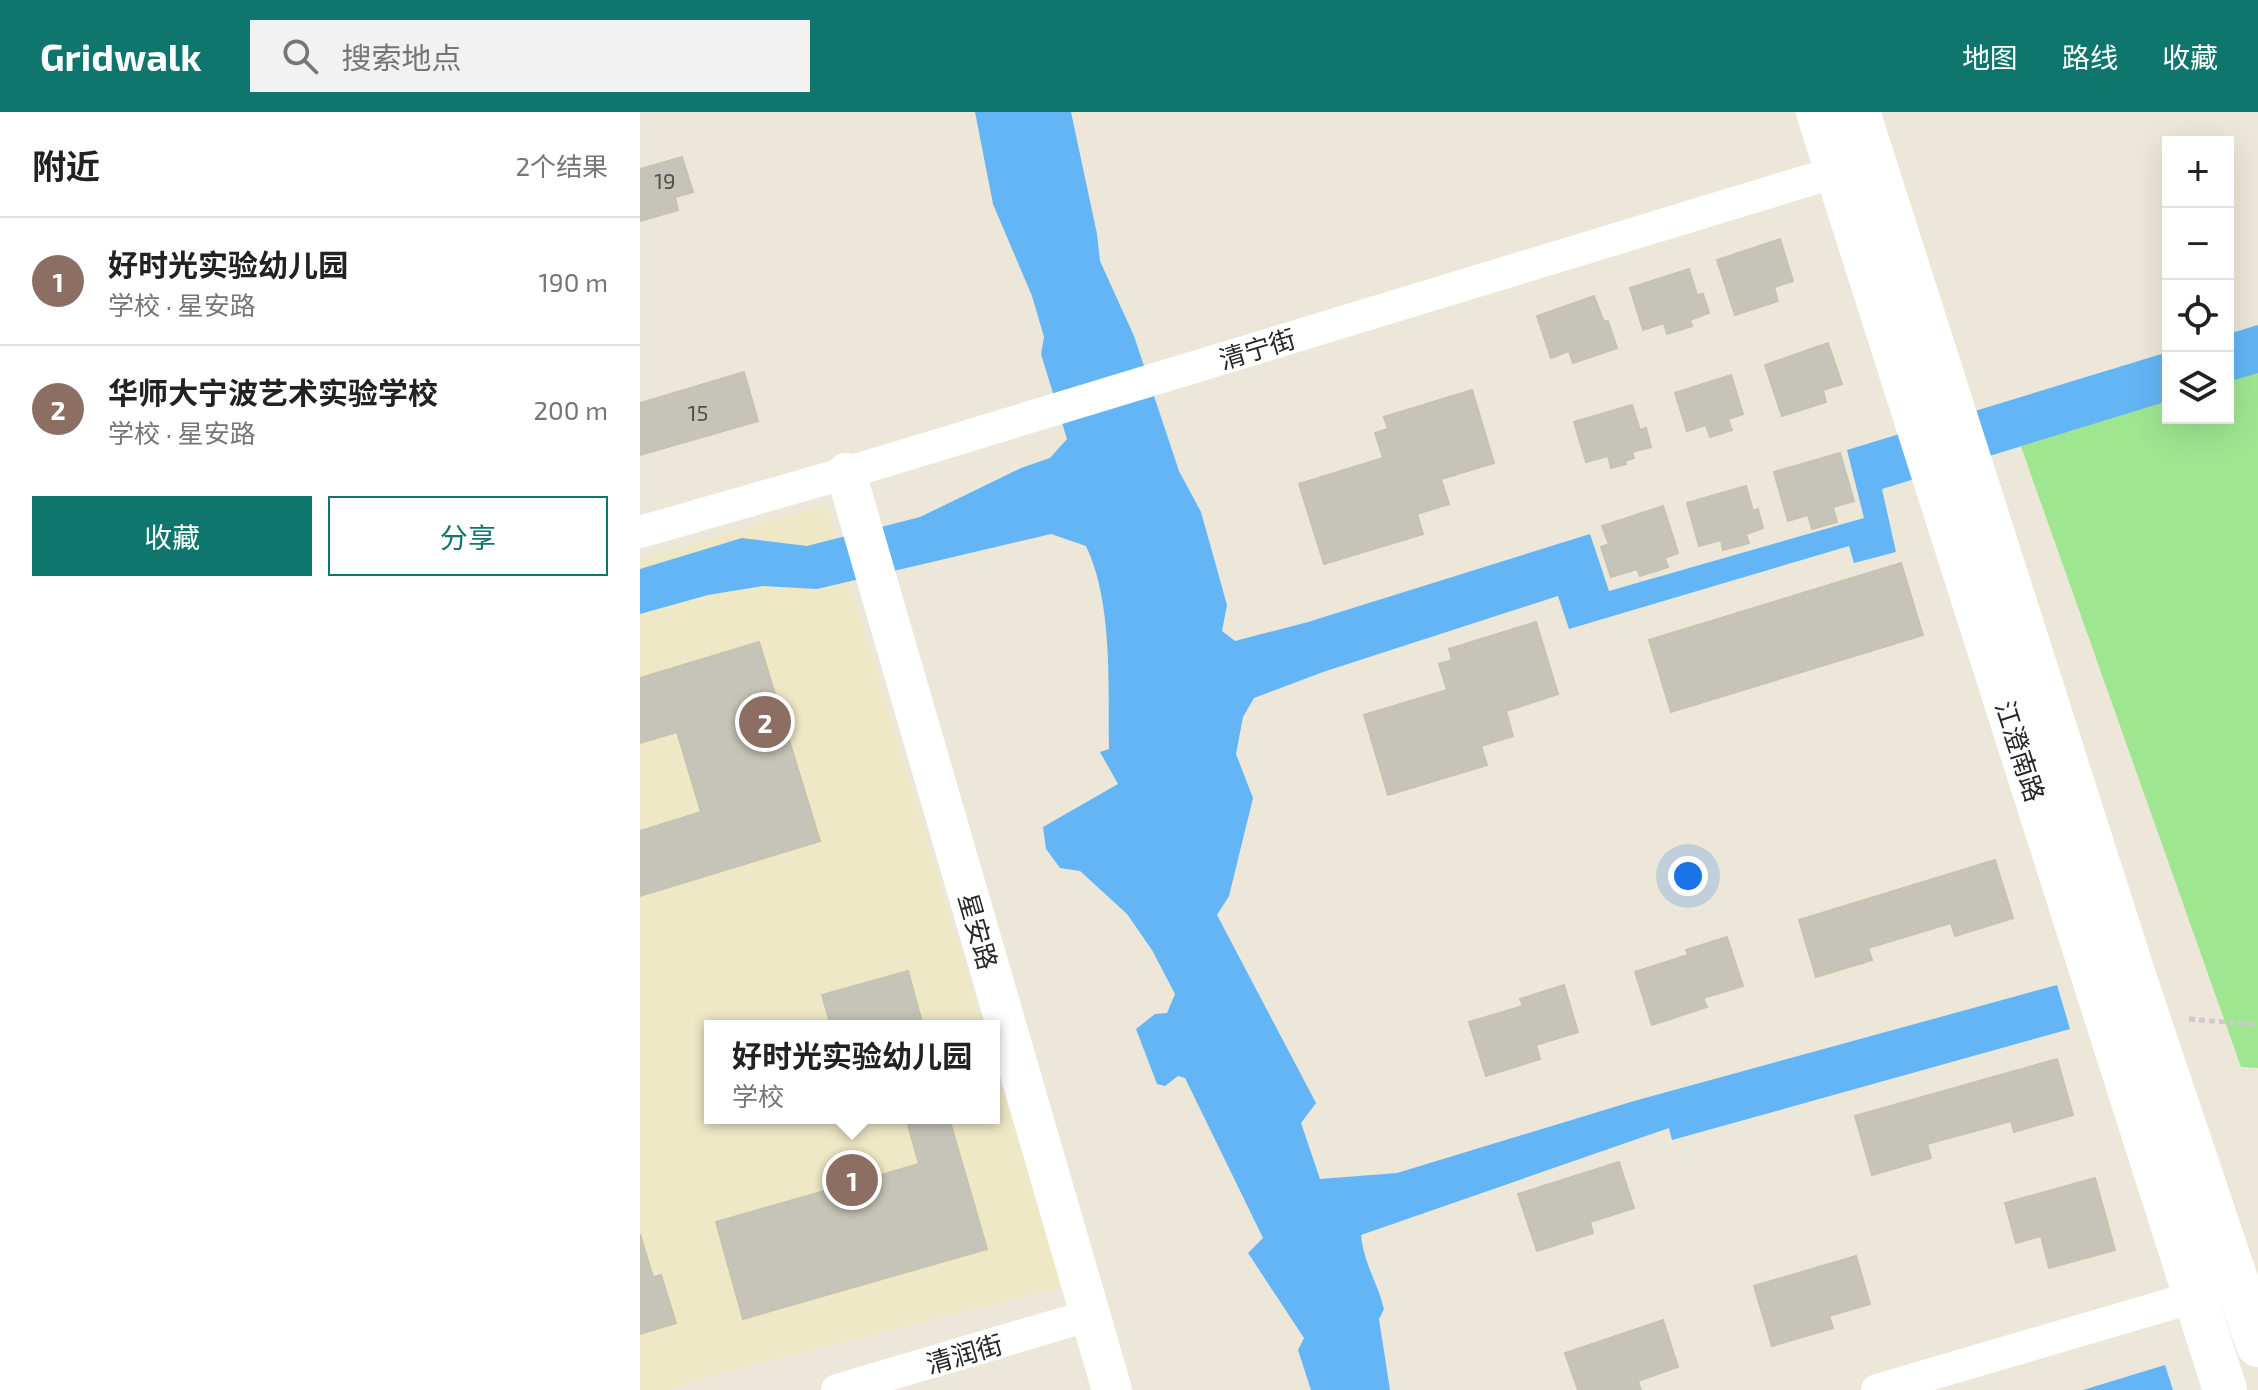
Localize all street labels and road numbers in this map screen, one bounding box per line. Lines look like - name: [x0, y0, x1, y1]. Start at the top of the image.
- street label: 清宁街: [1215, 322, 1299, 374]
- street label: 江澄南路: [1990, 697, 2052, 805]
- street label: 星安路: [953, 889, 1005, 973]
- street label: 清润街: [922, 1327, 1006, 1379]

